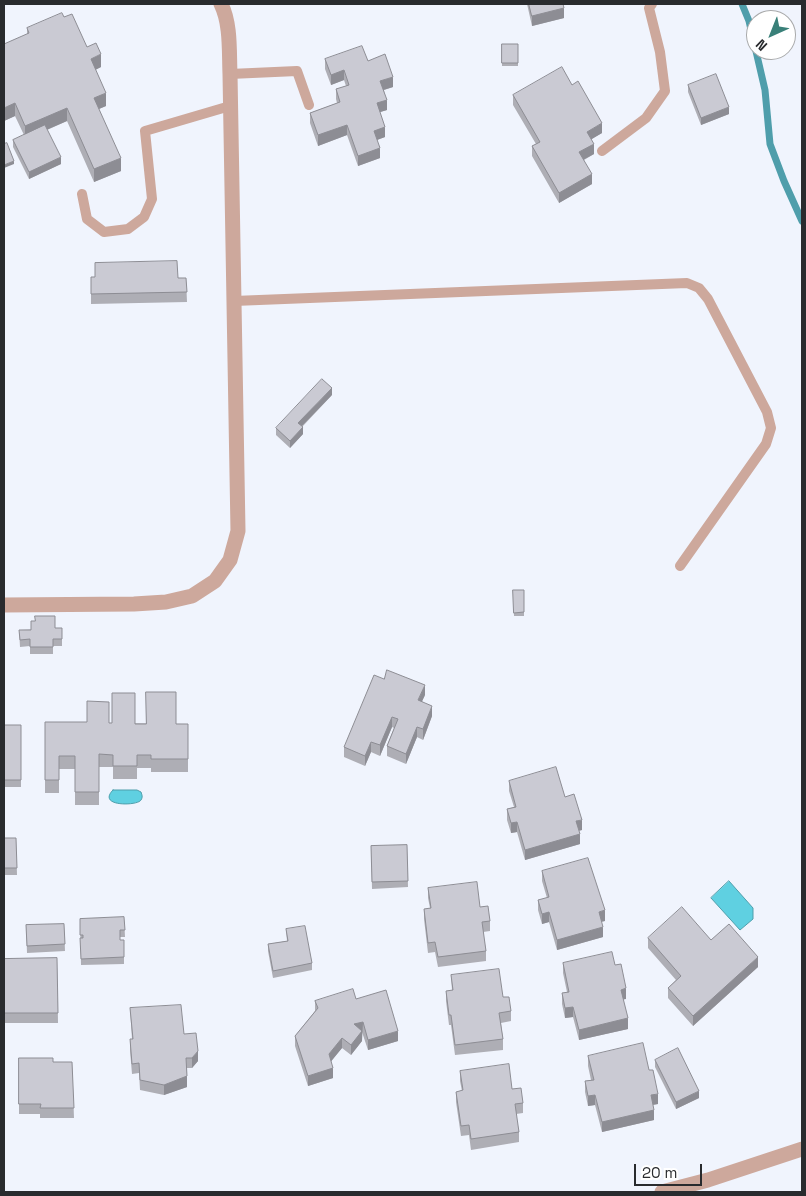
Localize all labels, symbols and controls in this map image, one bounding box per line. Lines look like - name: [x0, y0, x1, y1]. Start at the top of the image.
- north arrow: [746, 10, 796, 60]
- text: N: [752, 35, 771, 55]
- scale bar: [636, 1154, 704, 1186]
- text: 20 m: [642, 1163, 677, 1182]

